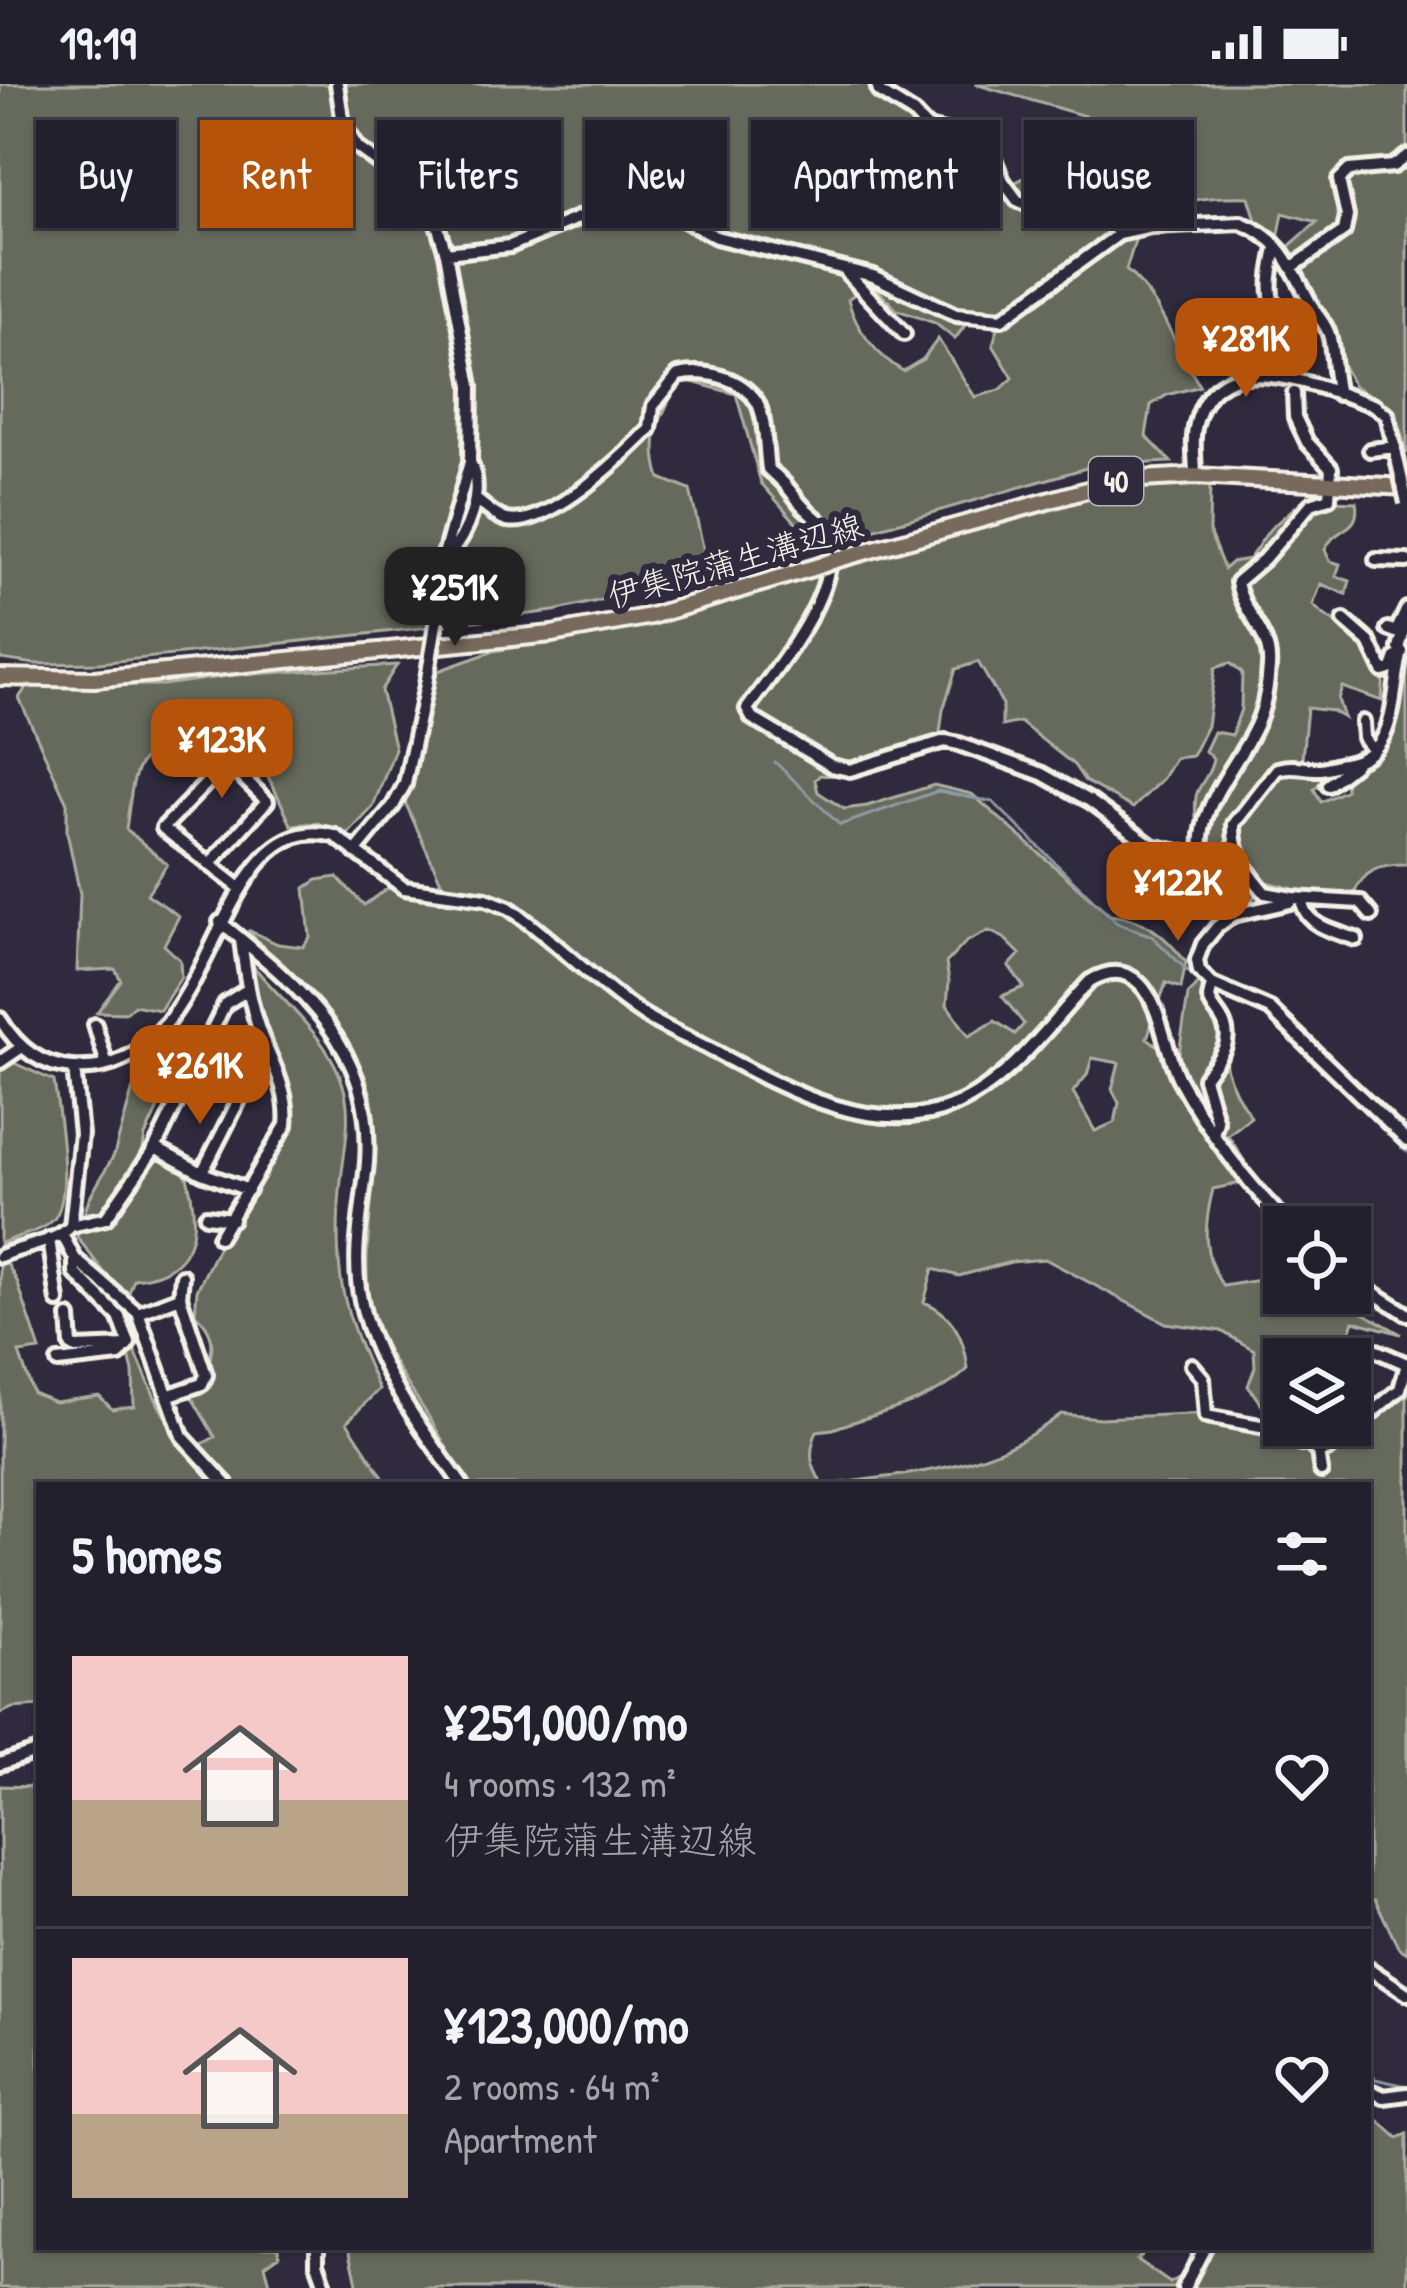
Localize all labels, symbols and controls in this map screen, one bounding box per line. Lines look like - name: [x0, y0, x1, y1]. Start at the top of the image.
- text: 19:19: [60, 12, 136, 73]
- chip: Buy: [36, 120, 176, 228]
- chip: Rent: [200, 120, 353, 228]
- chip: Filters: [377, 120, 561, 228]
- chip: New: [585, 120, 727, 228]
- chip: Apartment: [751, 120, 1000, 228]
- chip: House: [1024, 120, 1194, 228]
- pin: ¥281K: [1162, 298, 1330, 400]
- text: ¥281K: [1202, 310, 1290, 363]
- road number: 40: [1089, 457, 1143, 505]
- street label: 伊集院蒲生溝辺線: [602, 502, 868, 618]
- pin: ¥251K: [371, 547, 539, 649]
- text: ¥251K: [411, 559, 499, 612]
- pin: ¥123K: [138, 699, 306, 801]
- text: ¥123K: [178, 711, 266, 764]
- pin: ¥122K: [1094, 842, 1262, 944]
- text: ¥122K: [1133, 854, 1223, 907]
- pin: ¥261K: [116, 1025, 284, 1127]
- text: ¥261K: [157, 1037, 243, 1090]
- map controls: [1263, 1206, 1371, 1446]
- button: locate: [1263, 1206, 1371, 1314]
- button: layers: [1263, 1338, 1371, 1446]
- text: 5 homes: [72, 1520, 222, 1589]
- icon: filters: [1269, 1521, 1335, 1587]
- text: ¥251,000/mo: [444, 1687, 687, 1756]
- icon: home: [168, 1704, 312, 1848]
- icon: heart: [1269, 1743, 1335, 1809]
- text: 4 rooms · 132 m²: [444, 1756, 676, 1809]
- text: 伊集院蒲生溝辺線: [444, 1813, 756, 1866]
- text: ¥123,000/mo: [444, 1990, 689, 2059]
- icon: home: [168, 2006, 312, 2150]
- icon: heart: [1269, 2045, 1335, 2111]
- text: 2 rooms · 64 m²: [444, 2059, 660, 2112]
- text: Apartment: [444, 2112, 597, 2165]

